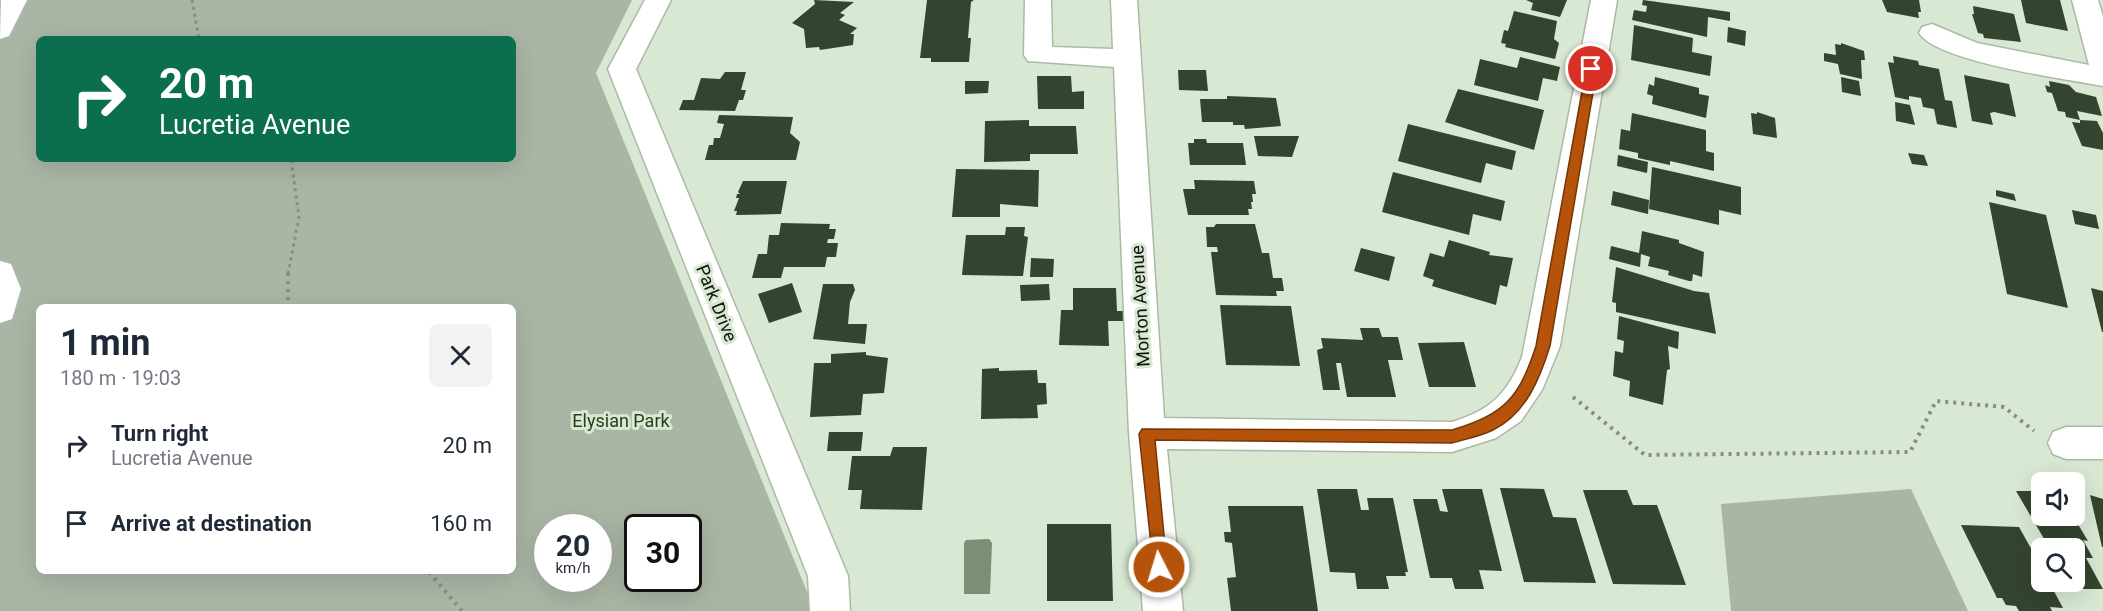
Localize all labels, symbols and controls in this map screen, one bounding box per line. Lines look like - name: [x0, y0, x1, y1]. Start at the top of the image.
- pin: [1565, 43, 1616, 94]
- icon: arrive: [1574, 52, 1607, 85]
- text: 20 m: [159, 59, 254, 108]
- icon: right: [60, 60, 138, 138]
- text: Lucretia Avenue: [159, 109, 350, 141]
- street label: Morton Avenue: [1126, 245, 1154, 367]
- street label: Park Drive: [692, 261, 742, 345]
- text: 1 min: [60, 322, 151, 364]
- button: close: [429, 324, 492, 387]
- text: 180 m · 19:03: [60, 366, 181, 390]
- park label: Elysian Park: [572, 410, 671, 431]
- text: Turn right: [111, 421, 208, 446]
- icon: right: [60, 429, 93, 462]
- text: 20 m: [443, 433, 492, 458]
- text: Lucretia Avenue: [111, 446, 253, 470]
- map controls: [2031, 472, 2085, 592]
- button: sound: [2031, 472, 2085, 526]
- icon: arrive: [60, 507, 93, 540]
- text: Arrive at destination: [111, 511, 312, 536]
- text: 160 m: [430, 511, 492, 536]
- speed limit sign: 30: [624, 514, 702, 592]
- text: 20: [556, 528, 590, 563]
- position arrow: [1127, 535, 1191, 599]
- button: search: [2031, 538, 2085, 592]
- text: km/h: [555, 559, 591, 577]

